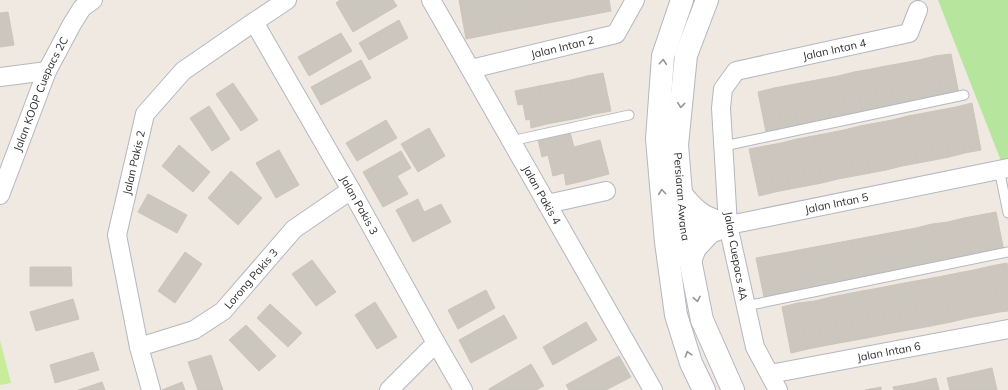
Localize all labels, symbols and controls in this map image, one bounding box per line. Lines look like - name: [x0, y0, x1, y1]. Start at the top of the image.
- street label: Jalan Intan 2: [529, 32, 596, 61]
- street label: Jalan KOOP Cuepacs 2C: [10, 34, 71, 153]
- street label: Jalan Intan 4: [801, 36, 868, 63]
- one-way arrow: [658, 59, 667, 65]
- one-way arrow: [677, 102, 686, 108]
- street label: Jalan Pakis 2: [120, 129, 148, 196]
- street label: Persiaran Awana: [671, 152, 693, 242]
- street label: Jalan Pakis 4: [520, 163, 564, 227]
- street label: Jalan Pakis 3: [337, 173, 381, 237]
- one-way arrow: [657, 189, 666, 195]
- street label: Jalan Intan 5: [804, 190, 870, 216]
- street label: Jalan Cuepacs 4A: [721, 210, 751, 302]
- street label: Lorong Pakis 3: [221, 246, 281, 312]
- one-way arrow: [693, 296, 701, 302]
- street label: Jalan Intan 6: [856, 339, 922, 364]
- one-way arrow: [685, 351, 693, 358]

